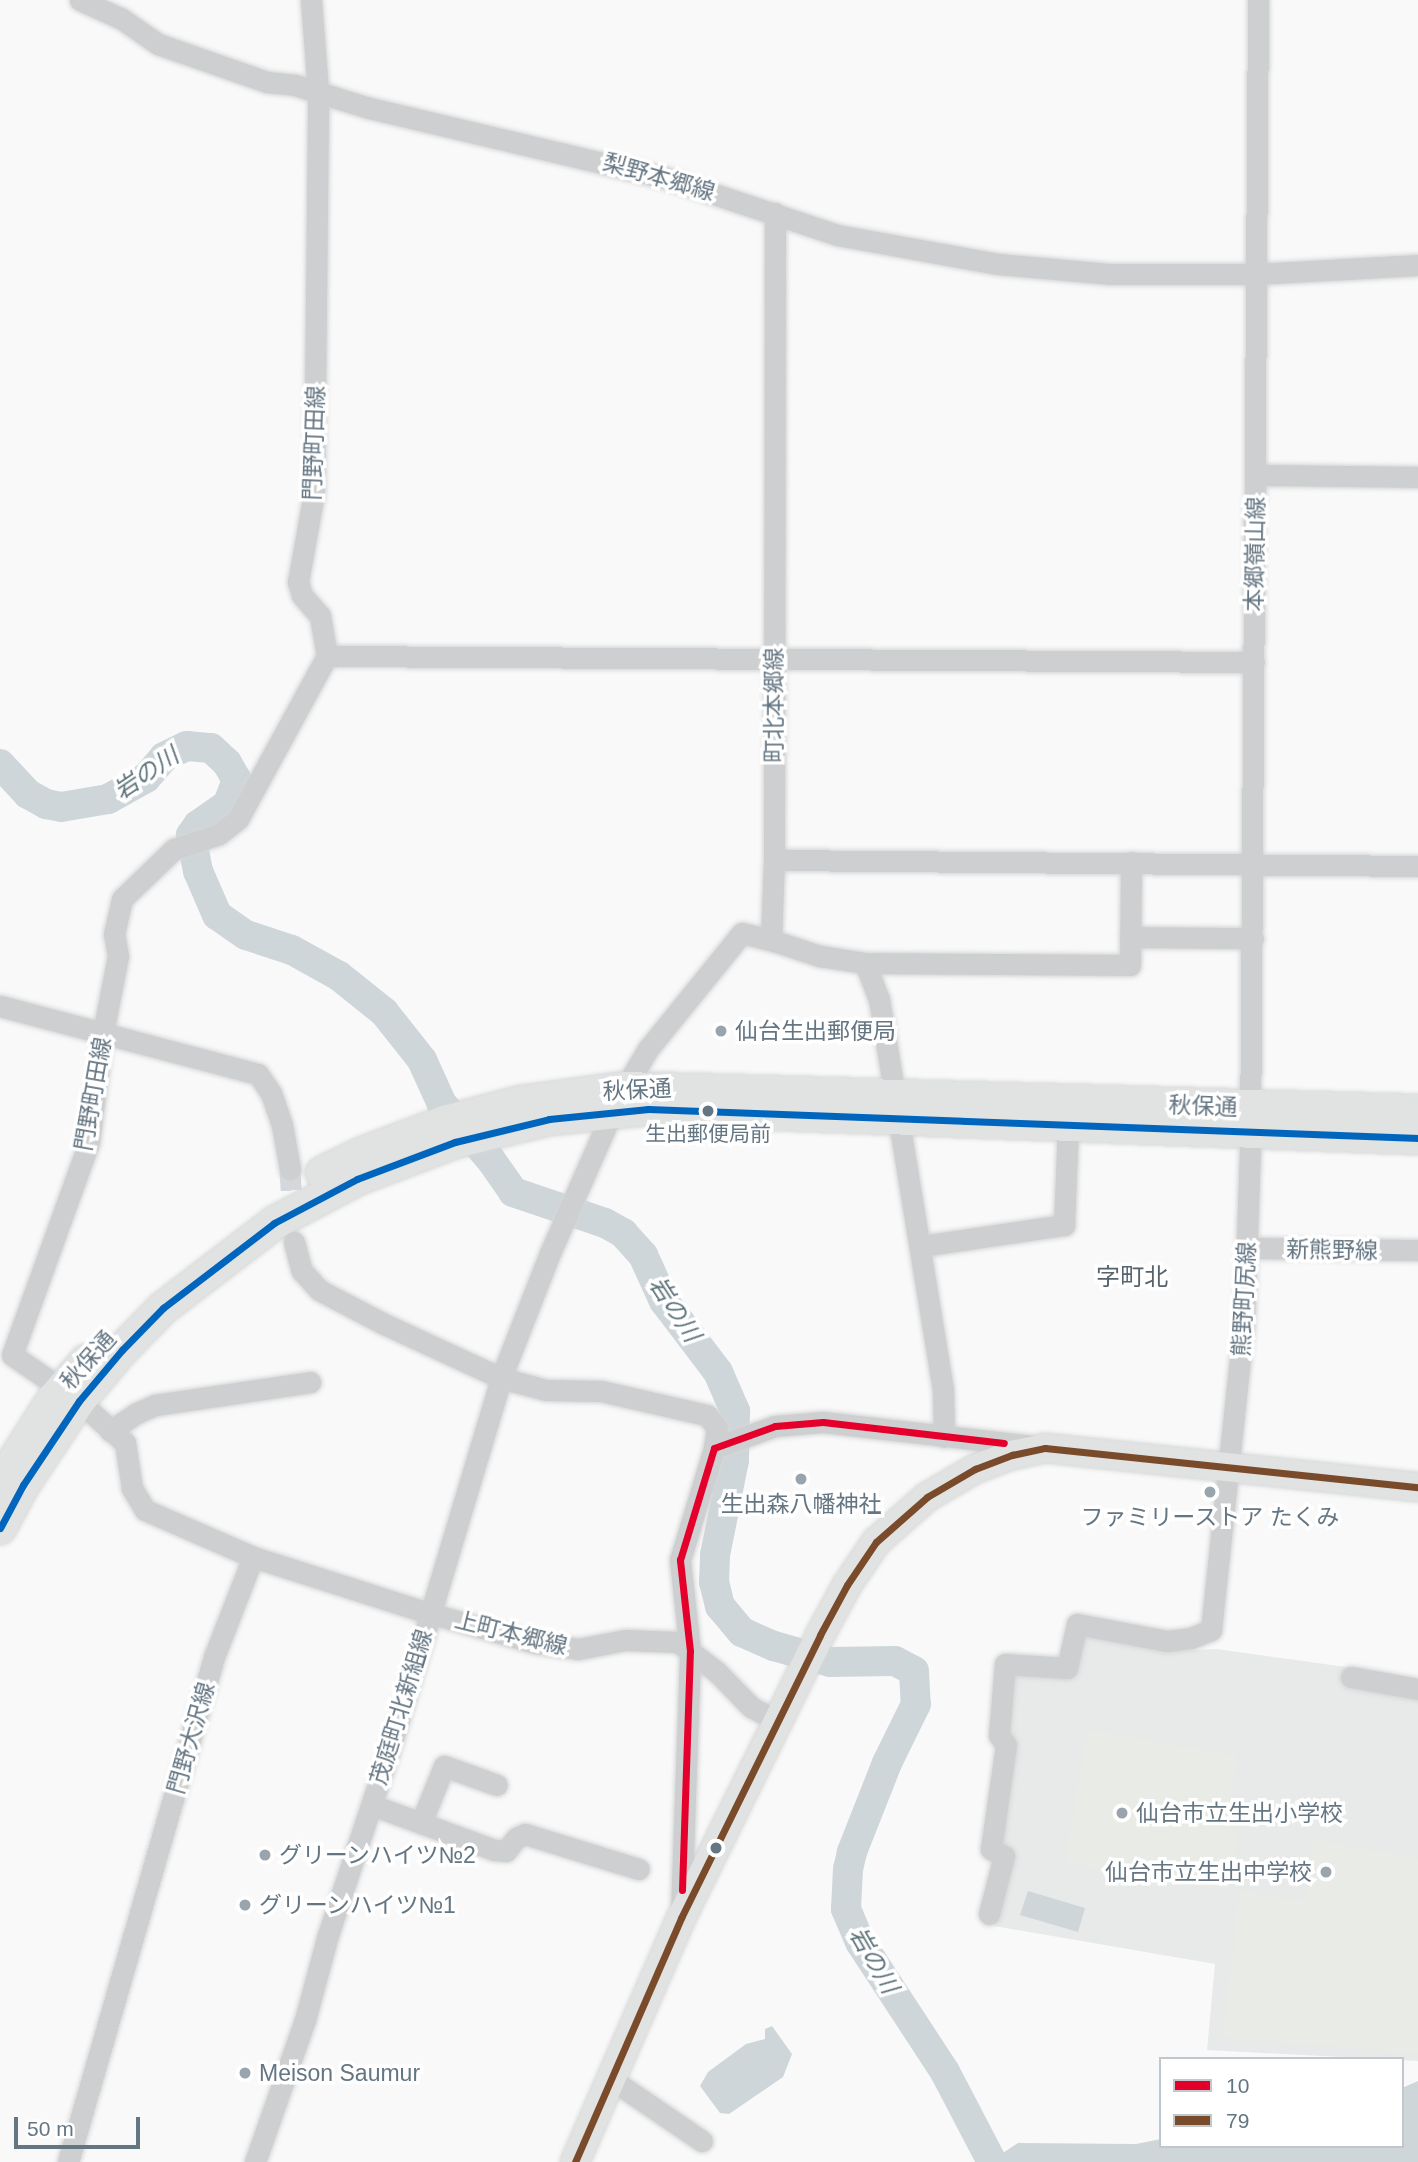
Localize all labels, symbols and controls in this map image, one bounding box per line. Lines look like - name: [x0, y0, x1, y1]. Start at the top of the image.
- street label: 梨野本郷線: [600, 148, 718, 206]
- street label: 門野町田線: [298, 385, 330, 501]
- street label: 本郷嶺山線: [1240, 496, 1270, 612]
- street label: 町北本郷線: [760, 648, 788, 762]
- water label: 岩の川: [108, 741, 184, 805]
- place label: 仙台生出郵便局: [735, 1017, 896, 1045]
- marker: 仙台生出郵便局: [713, 1023, 729, 1039]
- street label: 門野町田線: [69, 1035, 117, 1153]
- street label: 秋保通: [602, 1074, 672, 1106]
- street label: 秋保通: [1168, 1091, 1238, 1121]
- marker: 生出郵便局前: [701, 1104, 715, 1118]
- place label: 生出郵便局前: [645, 1121, 771, 1147]
- street label: 新熊野線: [1286, 1235, 1378, 1265]
- street label: 熊野町尻線: [1227, 1241, 1261, 1357]
- district label: 字町北: [1096, 1263, 1168, 1291]
- water label: 岩の川: [643, 1271, 707, 1347]
- street label: 秋保通: [55, 1325, 121, 1395]
- marker: 生出森八幡神社: [793, 1471, 809, 1487]
- marker: ファミリーストア たくみ: [1202, 1484, 1218, 1500]
- place label: 生出森八幡神社: [721, 1490, 881, 1518]
- place label: ファミリーストア たくみ: [1080, 1503, 1340, 1531]
- street label: 上町本郷線: [452, 1606, 570, 1660]
- street label: 茂庭町北新組線: [364, 1626, 438, 1788]
- street label: 門野大沢線: [162, 1679, 220, 1797]
- place label: 仙台市立生出小学校: [1136, 1799, 1343, 1827]
- marker: 仙台市立生出小学校: [1114, 1805, 1130, 1821]
- place label: グリーンハイツ№2: [279, 1841, 477, 1869]
- unlabelled marker: [709, 1841, 723, 1855]
- marker: グリーンハイツ№2: [257, 1847, 273, 1863]
- place label: 仙台市立生出中学校: [1105, 1858, 1312, 1886]
- marker: 仙台市立生出中学校: [1318, 1864, 1334, 1880]
- place label: グリーンハイツ№1: [259, 1891, 457, 1919]
- marker: グリーンハイツ№1: [237, 1897, 253, 1913]
- water label: 岩の川: [844, 1922, 904, 1998]
- legend: [1159, 2057, 1404, 2148]
- place label: Meison Saumur: [259, 2059, 420, 2087]
- marker: Meison Saumur: [237, 2065, 253, 2081]
- text: 10: [1226, 2074, 1249, 2097]
- scale bar: [18, 2102, 144, 2146]
- text: 79: [1226, 2109, 1249, 2132]
- text: 50 m: [27, 2117, 74, 2140]

